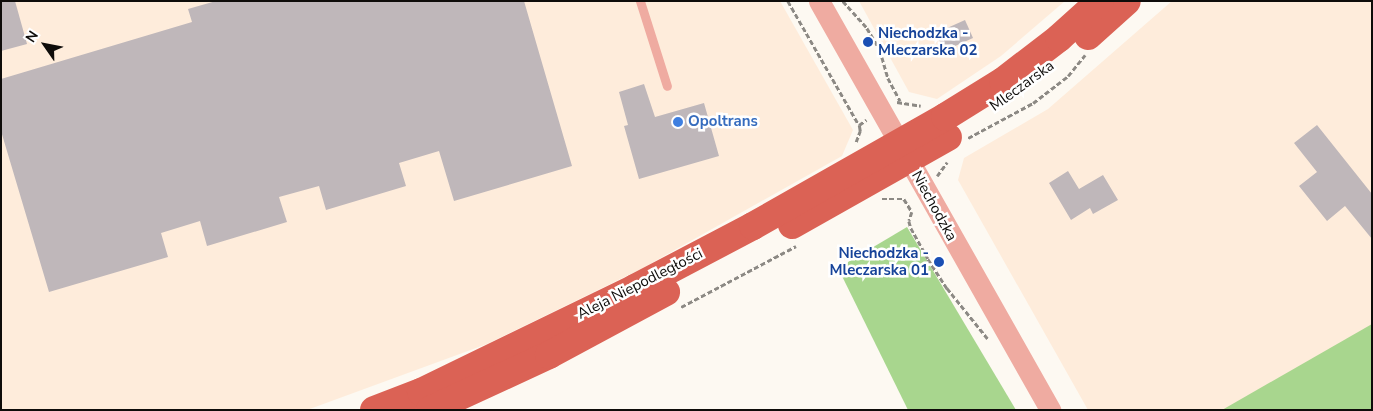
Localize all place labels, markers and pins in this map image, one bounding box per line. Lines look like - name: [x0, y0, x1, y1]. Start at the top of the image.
- place label: Niechodzka - Mleczarska 02: [878, 24, 978, 59]
- marker: Niechodzka - Mleczarska 02: [862, 36, 874, 48]
- place label: Opoltrans: [688, 113, 758, 131]
- marker: Opoltrans: [672, 116, 684, 128]
- place label: Niechodzka - Mleczarska 01: [829, 244, 929, 279]
- marker: Niechodzka - Mleczarska 01: [933, 256, 945, 268]

